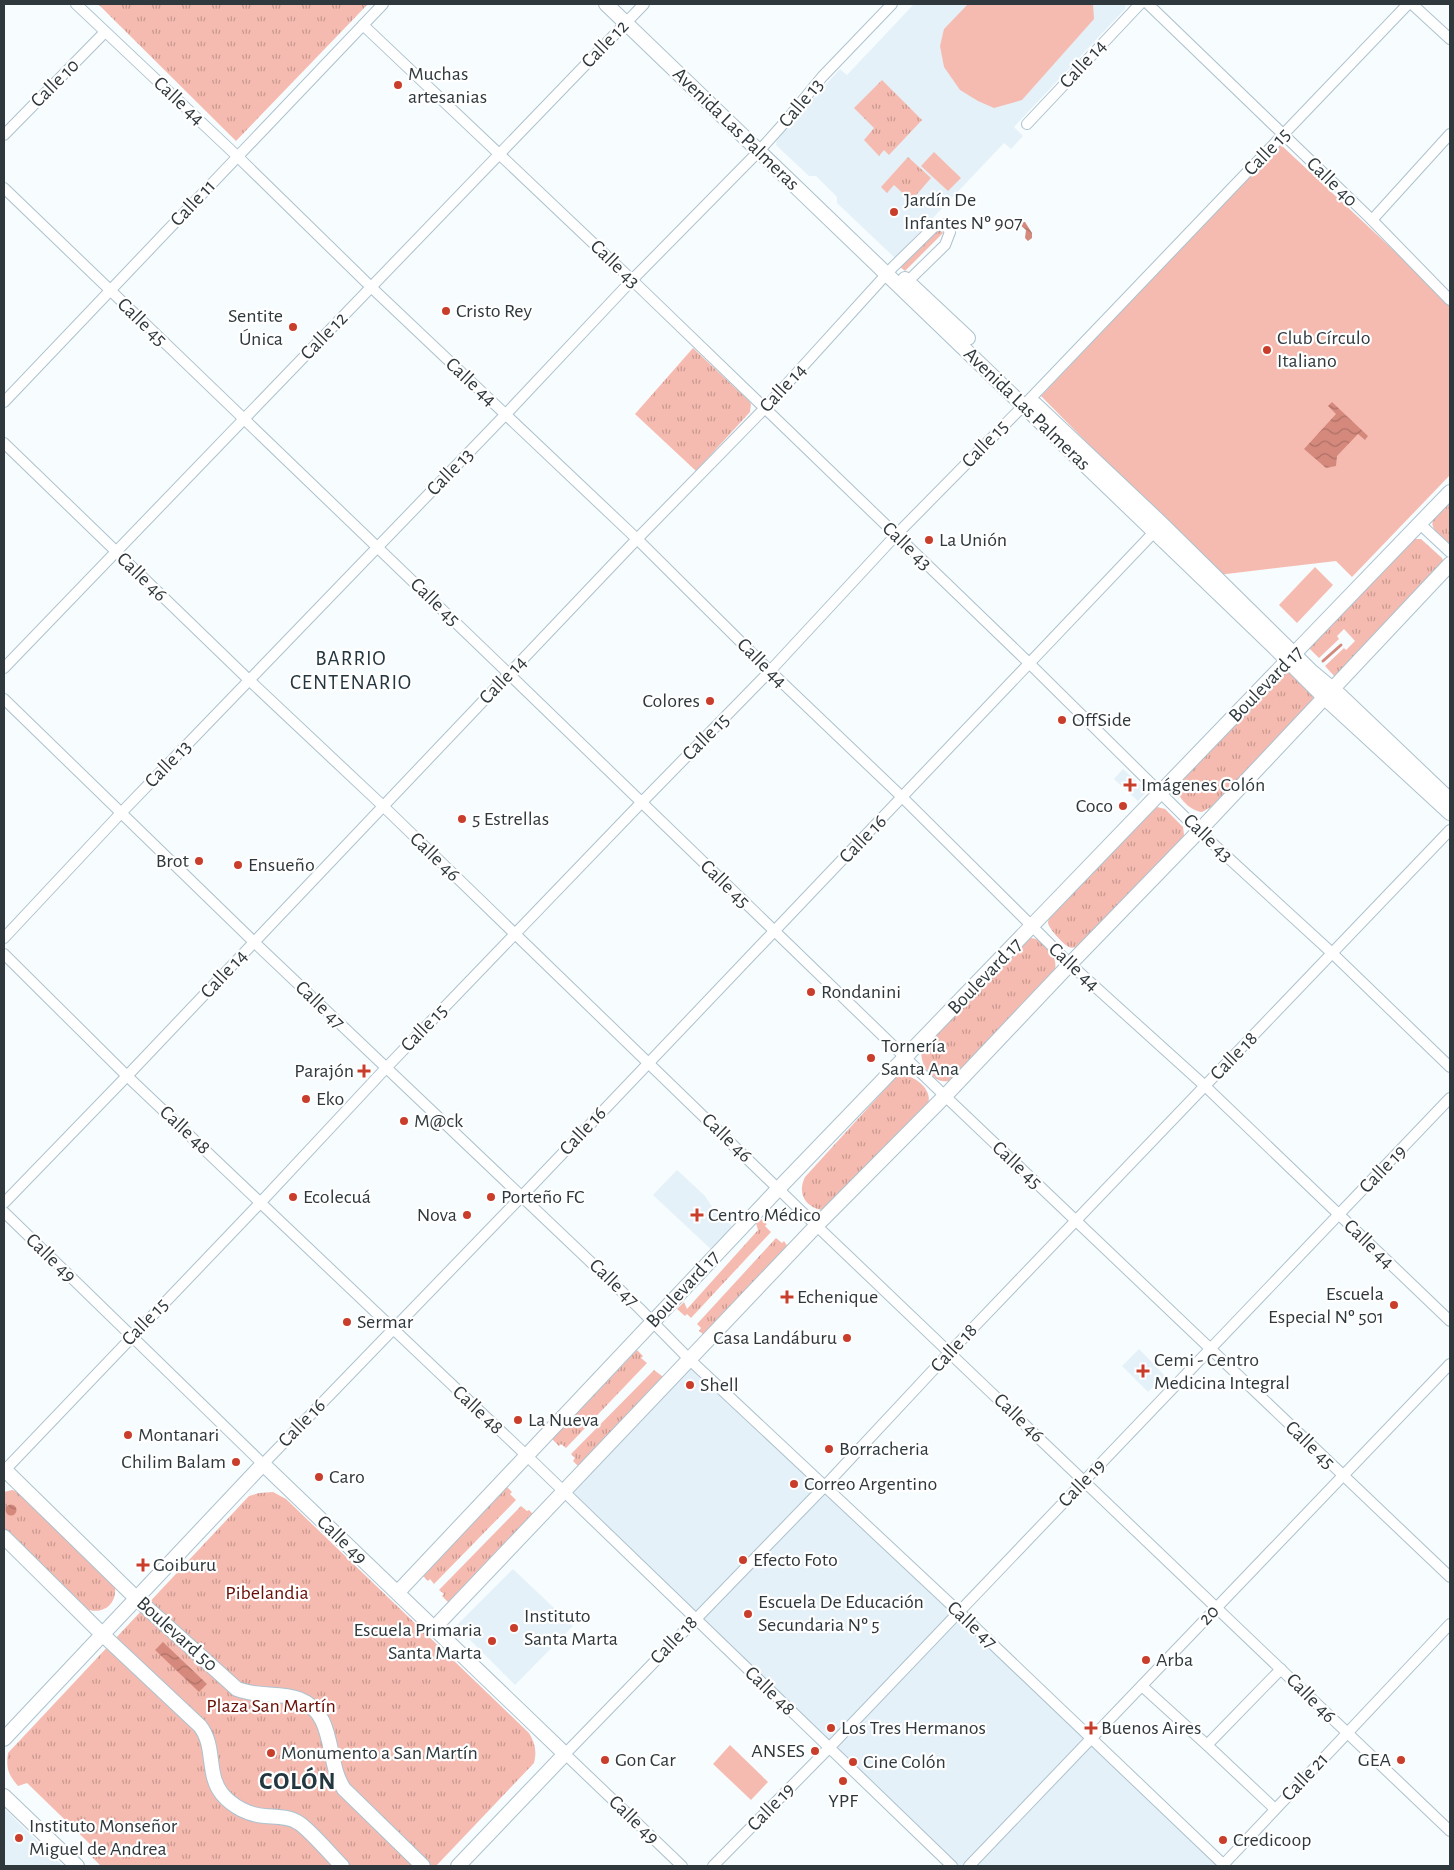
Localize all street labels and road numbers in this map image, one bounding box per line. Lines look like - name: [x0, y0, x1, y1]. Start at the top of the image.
- street label: Calle 12: [578, 16, 632, 72]
- street label: Calle 14: [1056, 36, 1110, 92]
- street label: Calle 10: [27, 55, 83, 111]
- street label: Avenida Las Palmeras: [669, 64, 803, 194]
- street label: Calle 44: [150, 73, 208, 129]
- street label: Calle 13: [775, 75, 827, 131]
- street label: Calle 15: [1240, 124, 1294, 180]
- street label: Calle 40: [1303, 153, 1361, 211]
- street label: Calle 11: [167, 176, 219, 230]
- street label: Calle 43: [587, 236, 643, 292]
- street label: Calle 45: [113, 294, 171, 350]
- street label: Calle 12: [297, 308, 351, 364]
- street label: Avenida Las Palmeras: [960, 344, 1094, 474]
- street label: Calle 44: [442, 354, 500, 410]
- street label: Calle 14: [756, 360, 810, 416]
- street label: Calle 15: [958, 416, 1012, 472]
- street label: Calle 13: [423, 444, 477, 500]
- street label: Calle 43: [879, 518, 935, 574]
- street label: Calle 46: [113, 549, 171, 605]
- street label: Calle 45: [406, 574, 464, 630]
- street label: Calle 44: [733, 634, 791, 692]
- street label: Boulevard 17: [1225, 642, 1307, 726]
- street label: Calle 14: [475, 652, 531, 708]
- street label: Calle 15: [679, 710, 733, 764]
- street label: Calle 13: [141, 736, 195, 792]
- street label: Calle 43: [1180, 810, 1236, 866]
- street label: Calle 16: [836, 811, 890, 867]
- street label: Calle 46: [406, 829, 464, 885]
- street label: Calle 45: [696, 856, 754, 912]
- street label: Boulevard 17: [944, 934, 1026, 1018]
- street label: Calle 44: [1045, 939, 1103, 995]
- street label: Calle 14: [197, 946, 251, 1002]
- street label: Calle 47: [291, 977, 349, 1033]
- street label: Calle 15: [397, 1000, 451, 1056]
- street label: Calle 18: [1207, 1028, 1261, 1084]
- street label: Calle 48: [156, 1102, 214, 1158]
- street label: Calle 16: [556, 1103, 610, 1159]
- street label: Calle 46: [698, 1110, 756, 1166]
- street label: Calle 45: [988, 1137, 1046, 1193]
- street label: Calle 19: [1356, 1141, 1410, 1197]
- street label: Calle 44: [1340, 1216, 1398, 1272]
- street label: Calle 49: [22, 1230, 80, 1286]
- street label: Boulevard 17: [643, 1247, 723, 1331]
- street label: Calle 47: [585, 1255, 643, 1311]
- street label: Calle 15: [118, 1294, 172, 1350]
- street label: Calle 18: [927, 1320, 981, 1376]
- street label: Calle 48: [449, 1382, 507, 1438]
- street label: Calle 46: [990, 1390, 1048, 1446]
- street label: Calle 16: [275, 1395, 329, 1451]
- street label: Calle 45: [1281, 1417, 1339, 1473]
- street label: Calle 19: [1055, 1455, 1109, 1511]
- street label: Calle 49: [313, 1512, 371, 1568]
- street label: Boulevard 50: [133, 1593, 221, 1675]
- street label: Calle 47: [943, 1597, 1001, 1653]
- street label: 20: [1195, 1601, 1223, 1629]
- street label: Calle 18: [647, 1612, 701, 1668]
- street label: Calle 48: [741, 1663, 799, 1719]
- street label: Calle 46: [1282, 1669, 1340, 1727]
- street label: Calle 21: [1278, 1749, 1332, 1805]
- street label: Calle 19: [744, 1779, 798, 1835]
- street label: Calle 49: [605, 1792, 663, 1848]

